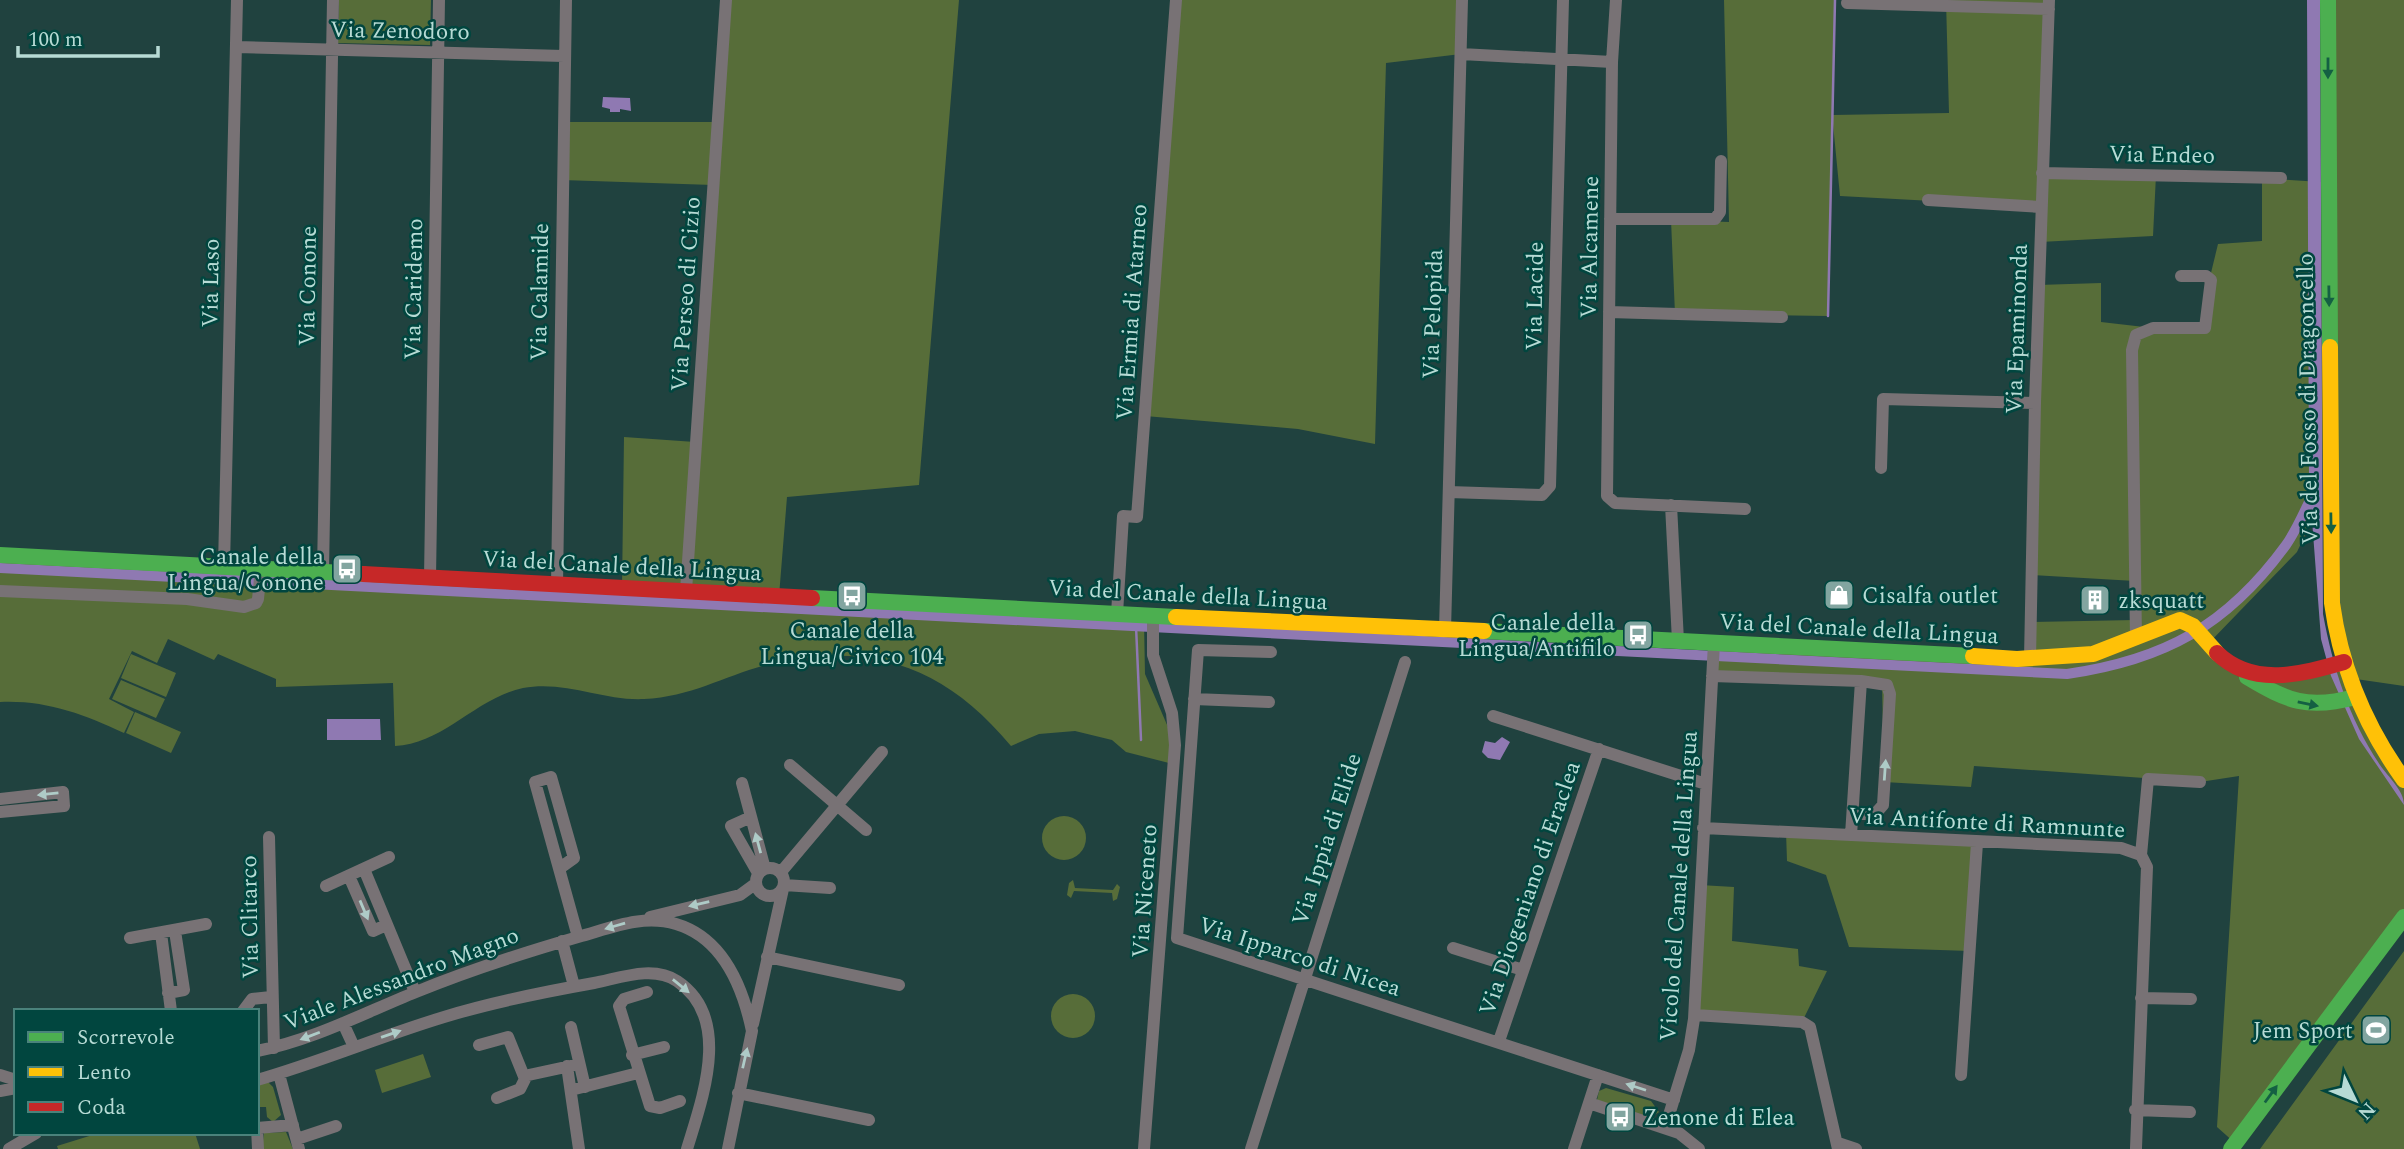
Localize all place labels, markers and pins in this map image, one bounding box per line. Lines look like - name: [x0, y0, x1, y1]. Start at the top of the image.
- place label: Canale della Lingua/Conone: [167, 540, 324, 601]
- bus stop icon: Canale della Lingua/Conone: [330, 552, 364, 586]
- shop icon: Cisalfa outlet: [1822, 578, 1856, 612]
- bus stop icon: Canale della Lingua/Civico 104: [835, 579, 869, 613]
- place label: Cisalfa outlet: [1862, 579, 1998, 614]
- building icon: zksquatt: [2078, 583, 2112, 617]
- place label: zksquatt: [2118, 584, 2204, 619]
- place label: Canale della Lingua/Antifilo: [1458, 606, 1615, 667]
- place label: Canale della Lingua/Civico 104: [760, 614, 944, 675]
- bus stop icon: Canale della Lingua/Antifilo: [1621, 618, 1655, 652]
- sports icon: Jem Sport: [2359, 1013, 2393, 1047]
- place label: Jem Sport: [2253, 1014, 2353, 1049]
- bus stop icon: Zenone di Elea: [1603, 1100, 1637, 1134]
- place label: Zenone di Elea: [1643, 1101, 1795, 1136]

